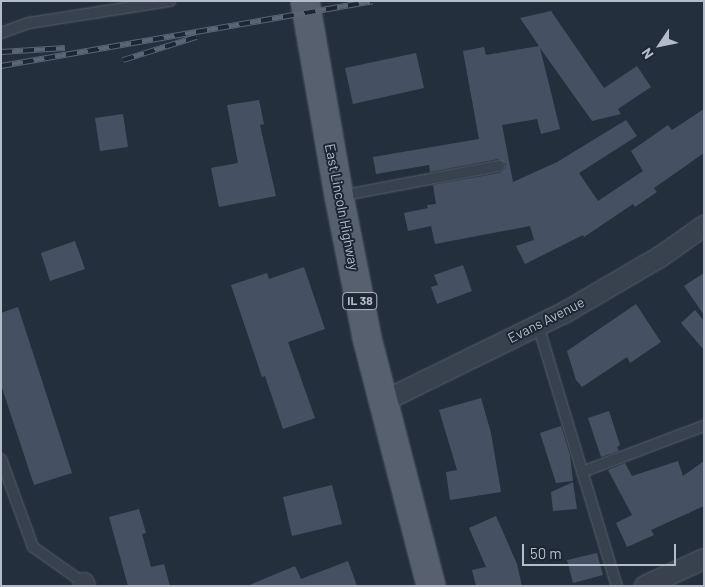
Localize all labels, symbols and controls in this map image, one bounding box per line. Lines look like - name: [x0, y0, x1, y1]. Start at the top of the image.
- north arrow: [635, 20, 685, 70]
- text: N: [637, 45, 657, 62]
- street label: East Lincoln Highway: [321, 142, 363, 272]
- road number: IL 38: [341, 292, 379, 310]
- street label: Evans Avenue: [505, 294, 587, 346]
- scale bar: [525, 534, 679, 566]
- text: 50 m: [530, 544, 562, 562]

